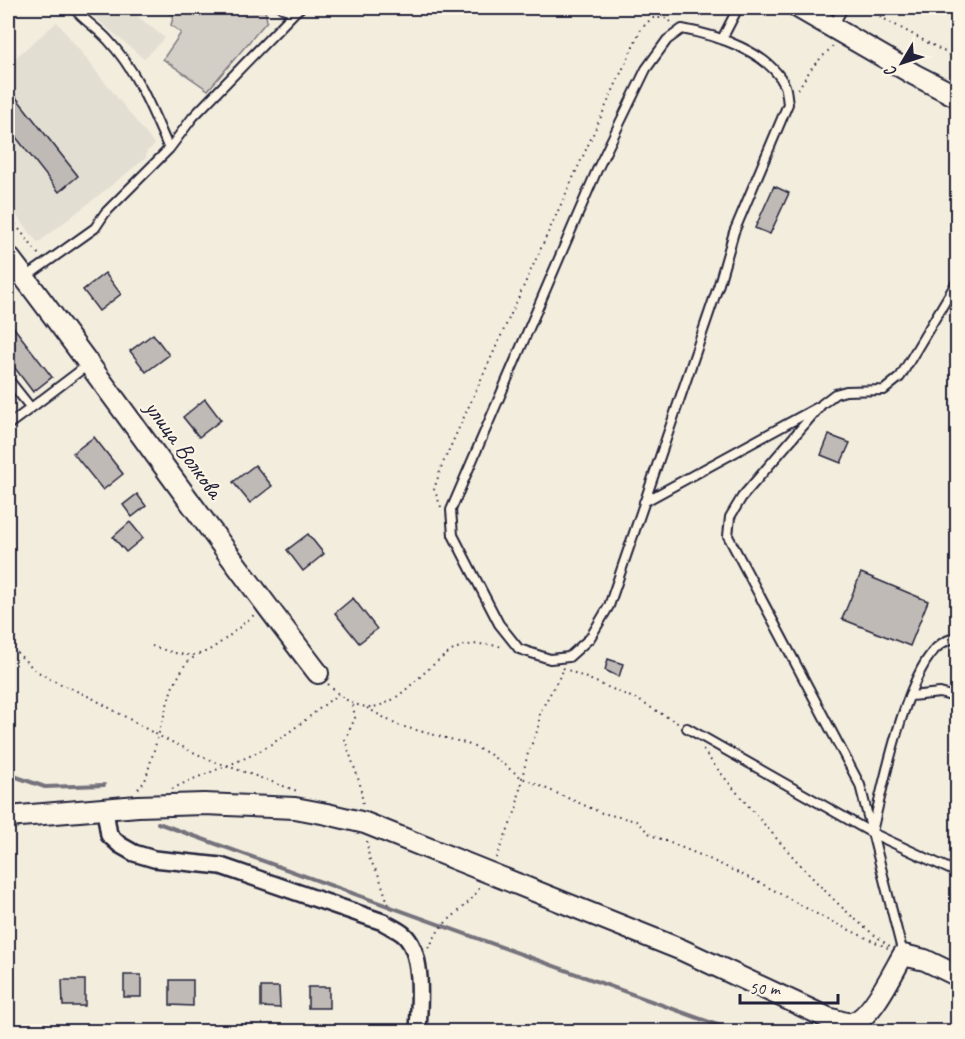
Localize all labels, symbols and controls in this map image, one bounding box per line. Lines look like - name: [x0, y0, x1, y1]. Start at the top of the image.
- north arrow: [872, 33, 932, 93]
- text: С: [880, 61, 901, 81]
- street label: улица Волкова: [137, 392, 231, 506]
- scale bar: [740, 967, 838, 1005]
- text: 50 m: [749, 977, 782, 999]

